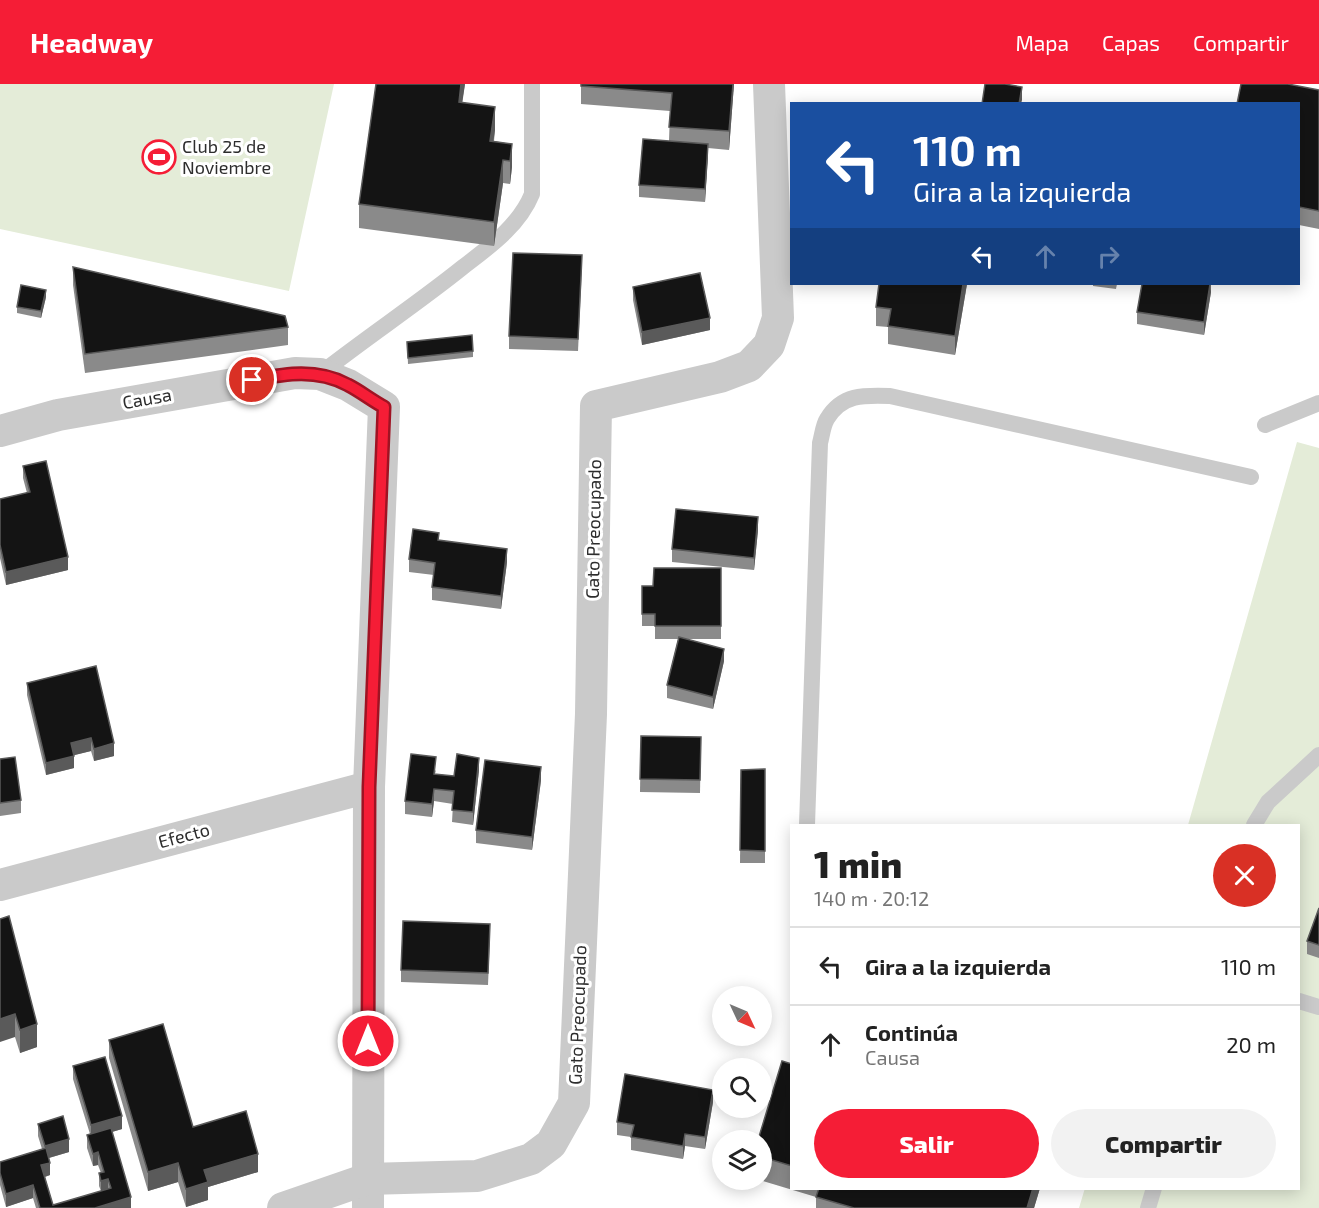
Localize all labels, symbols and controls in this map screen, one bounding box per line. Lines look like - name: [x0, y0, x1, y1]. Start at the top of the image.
- text: Headway: [30, 25, 153, 59]
- text: Mapa: [1015, 30, 1069, 55]
- text: Capas: [1102, 30, 1160, 55]
- text: Compartir: [1193, 30, 1289, 55]
- text: 110 m: [913, 124, 1022, 174]
- icon: left: [814, 126, 892, 204]
- place label: Club 25 de Noviembre: [182, 135, 271, 178]
- sports icon: Club 25 de Noviembre: [141, 139, 177, 175]
- text: Gira a la izquierda: [913, 175, 1131, 207]
- icon: left: [966, 240, 999, 273]
- icon: ahead: [1029, 240, 1062, 273]
- icon: right: [1092, 240, 1125, 273]
- pin: [226, 354, 277, 405]
- icon: arrive: [235, 363, 268, 396]
- street label: Causa: [121, 383, 173, 413]
- street label: Gato Preocupado: [581, 459, 605, 599]
- street label: Efecto: [156, 818, 212, 852]
- text: 1 min: [814, 842, 902, 885]
- button: close: [1213, 844, 1276, 907]
- text: 140 m · 20:12: [814, 886, 929, 910]
- street label: Gato Preocupado: [564, 945, 590, 1085]
- icon: left: [814, 950, 847, 983]
- text: Gira a la izquierda: [865, 953, 1051, 979]
- text: 110 m: [1221, 953, 1276, 979]
- north arrow: [712, 986, 772, 1046]
- map controls: [712, 986, 772, 1190]
- position arrow: [336, 1009, 400, 1073]
- text: Continúa: [865, 1019, 958, 1045]
- icon: ahead: [814, 1028, 847, 1061]
- text: 20 m: [1226, 1031, 1276, 1057]
- text: Causa: [865, 1045, 920, 1069]
- button: search: [712, 1058, 772, 1118]
- button: Salir: [814, 1109, 1039, 1178]
- button: Compartir: [1051, 1109, 1276, 1178]
- button: layers: [712, 1130, 772, 1190]

